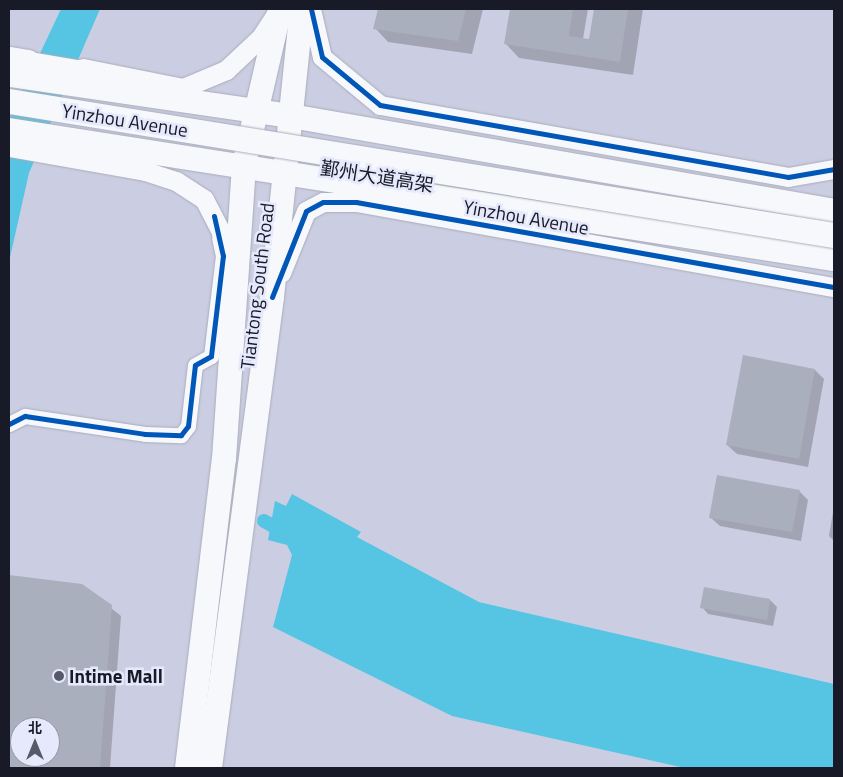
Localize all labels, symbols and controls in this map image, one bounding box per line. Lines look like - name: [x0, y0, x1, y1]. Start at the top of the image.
- street label: Yinzhou Avenue: [60, 99, 190, 141]
- street label: 鄞州大道高架: [319, 156, 435, 196]
- street label: Yinzhou Avenue: [461, 195, 591, 239]
- street label: Tiantong South Road: [235, 202, 279, 370]
- place label: Intime Mall: [69, 665, 163, 687]
- marker: Intime Mall: [53, 670, 65, 682]
- north arrow: [10, 717, 60, 767]
- text: 北: [28, 717, 42, 738]

